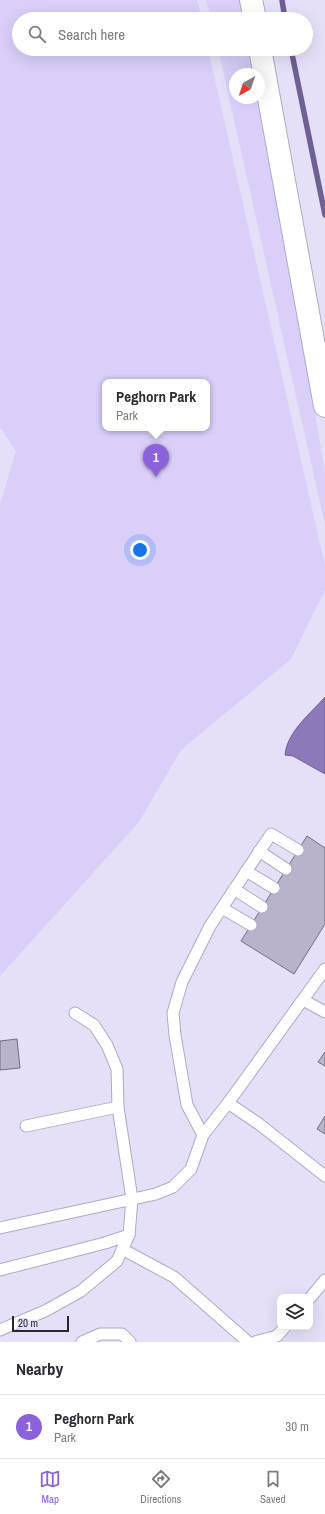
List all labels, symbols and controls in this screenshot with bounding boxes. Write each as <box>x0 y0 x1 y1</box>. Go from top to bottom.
search box <box>12 12 313 56</box>
icon: search <box>26 23 48 45</box>
text: Search here <box>58 24 125 45</box>
north arrow <box>229 68 265 104</box>
popup <box>102 379 210 431</box>
text: Peghorn Park <box>116 386 196 407</box>
text: Park <box>116 407 138 424</box>
pin: 1 <box>143 444 169 477</box>
your location <box>130 540 150 560</box>
map controls <box>277 1294 313 1330</box>
button: layers <box>277 1294 313 1330</box>
scale bar <box>12 1314 69 1333</box>
text: 20 m <box>18 1316 38 1330</box>
text: Nearby <box>16 1357 63 1380</box>
text: Peghorn Park <box>54 1408 134 1429</box>
text: 1 <box>26 1418 32 1435</box>
text: 30 m <box>285 1418 309 1435</box>
text: Park <box>54 1429 76 1446</box>
tab: Map <box>39 1468 61 1506</box>
tab: Directions <box>140 1468 181 1506</box>
tab: Saved <box>260 1468 286 1506</box>

